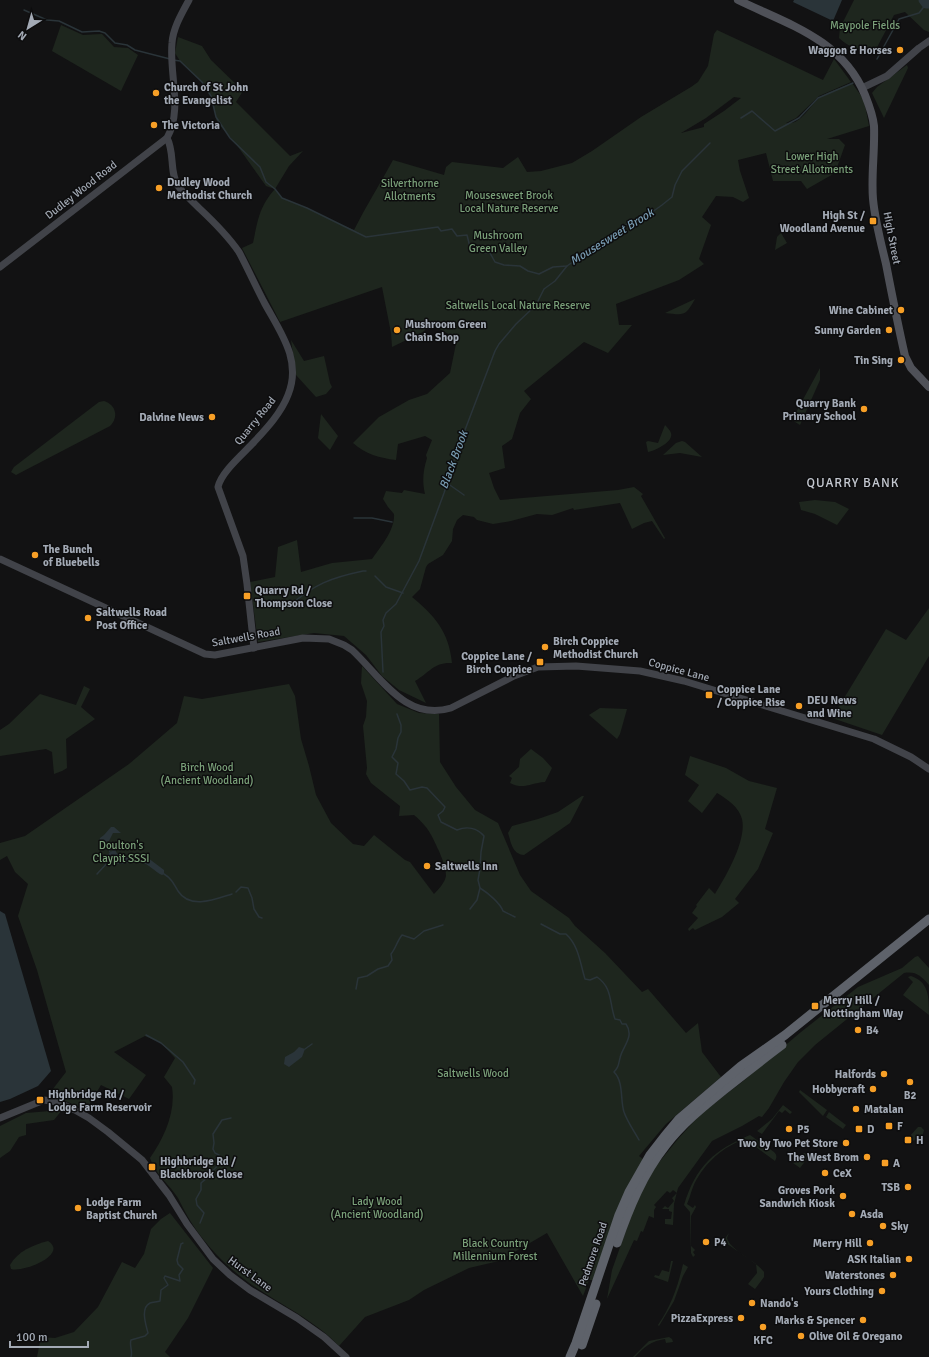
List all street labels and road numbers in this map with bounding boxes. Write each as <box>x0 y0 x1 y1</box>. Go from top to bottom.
street label: Dudley Wood Road <box>43 158 119 222</box>
street label: High Street <box>881 211 903 266</box>
street label: Quarry Road <box>232 394 278 448</box>
street label: Saltwells Road <box>211 625 281 649</box>
street label: Coppice Lane <box>647 656 711 684</box>
street label: Pedmore Road <box>576 1220 610 1288</box>
street label: Hurst Lane <box>225 1254 275 1294</box>

